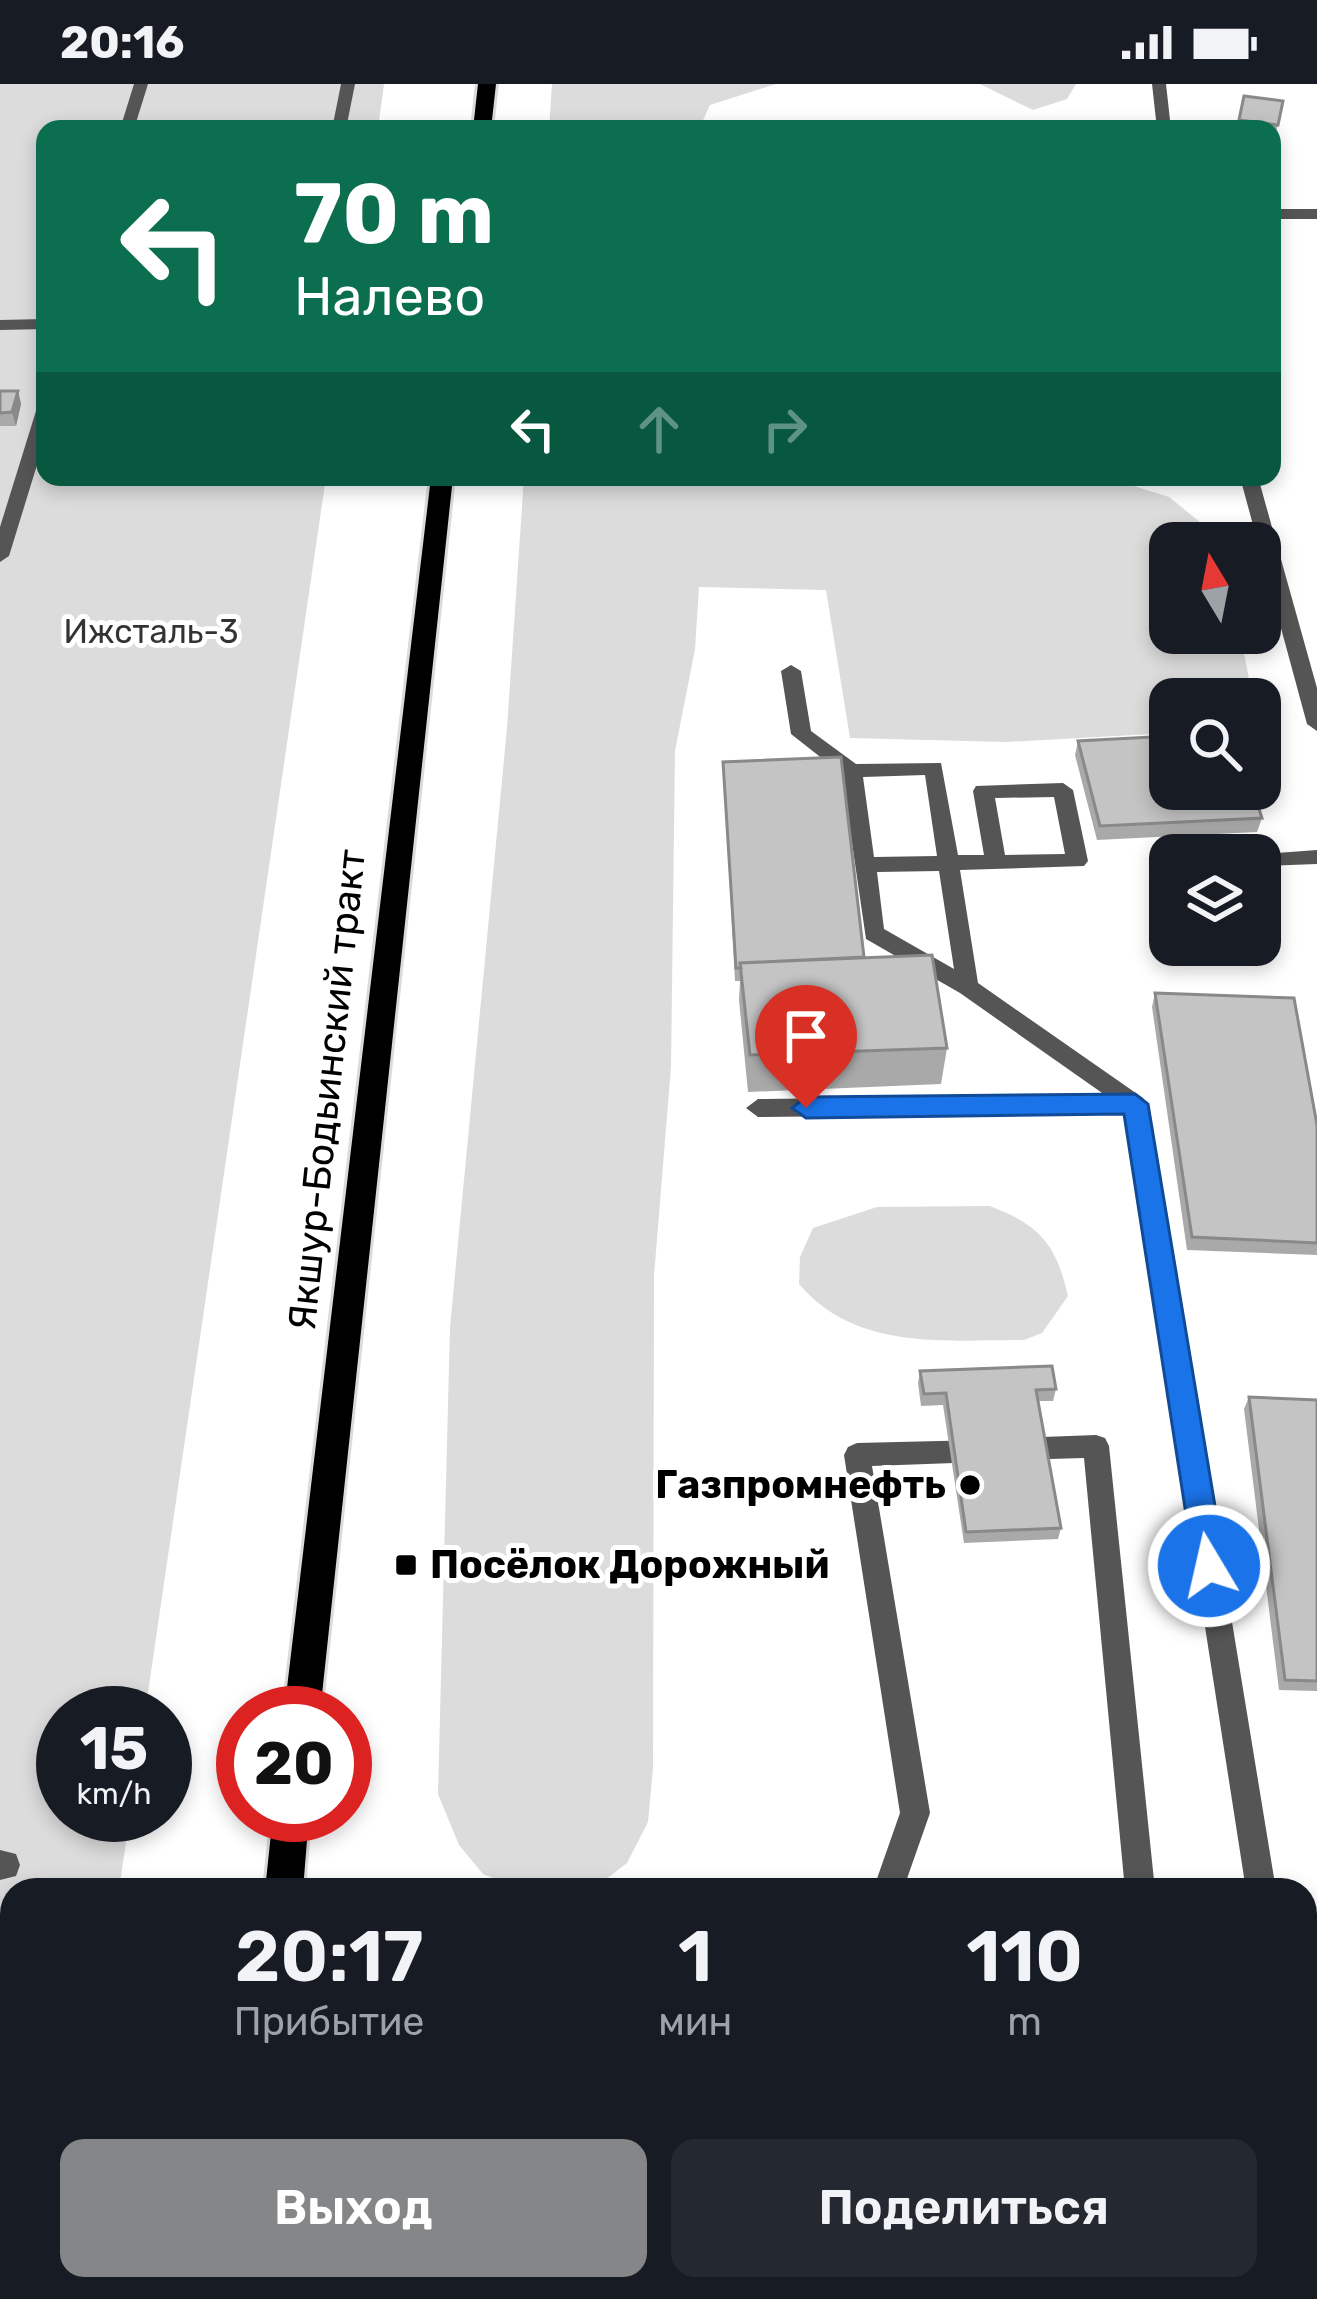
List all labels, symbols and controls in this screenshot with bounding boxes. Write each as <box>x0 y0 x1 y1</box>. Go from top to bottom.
text: 20:16 <box>60 16 185 69</box>
text: 70 m <box>294 164 494 264</box>
icon: left <box>96 168 252 324</box>
text: Налево <box>294 265 485 329</box>
icon: left <box>500 396 566 462</box>
icon: ahead <box>626 396 692 462</box>
icon: right <box>752 396 818 462</box>
north arrow <box>1149 522 1281 654</box>
map controls <box>1149 522 1281 966</box>
park label: Ижсталь-3 <box>64 612 238 651</box>
button: search <box>1149 678 1281 810</box>
button: layers <box>1149 834 1281 966</box>
street label: Якшур-Бодьинский тракт <box>279 847 375 1333</box>
pin <box>755 985 857 1108</box>
icon: arrive <box>773 1003 839 1069</box>
place label: Газпромнефть <box>655 1462 946 1508</box>
marker: Газпромнефть <box>957 1472 983 1498</box>
position arrow <box>1146 1503 1272 1629</box>
place label: Посёлок Дорожный <box>430 1542 829 1588</box>
marker: Посёлок Дорожный <box>393 1552 419 1578</box>
speed limit sign: 20 <box>216 1686 372 1842</box>
text: 15 <box>80 1713 148 1784</box>
text: km/h <box>77 1776 151 1812</box>
text: 20:17 <box>235 1914 424 1999</box>
text: 1 <box>678 1914 713 1999</box>
text: 110 <box>966 1914 1083 1999</box>
text: Прибытие <box>234 1999 424 2045</box>
text: мин <box>658 1999 732 2045</box>
text: m <box>1007 1999 1042 2045</box>
button: Выход <box>60 2139 647 2277</box>
button: Поделиться <box>671 2139 1257 2277</box>

